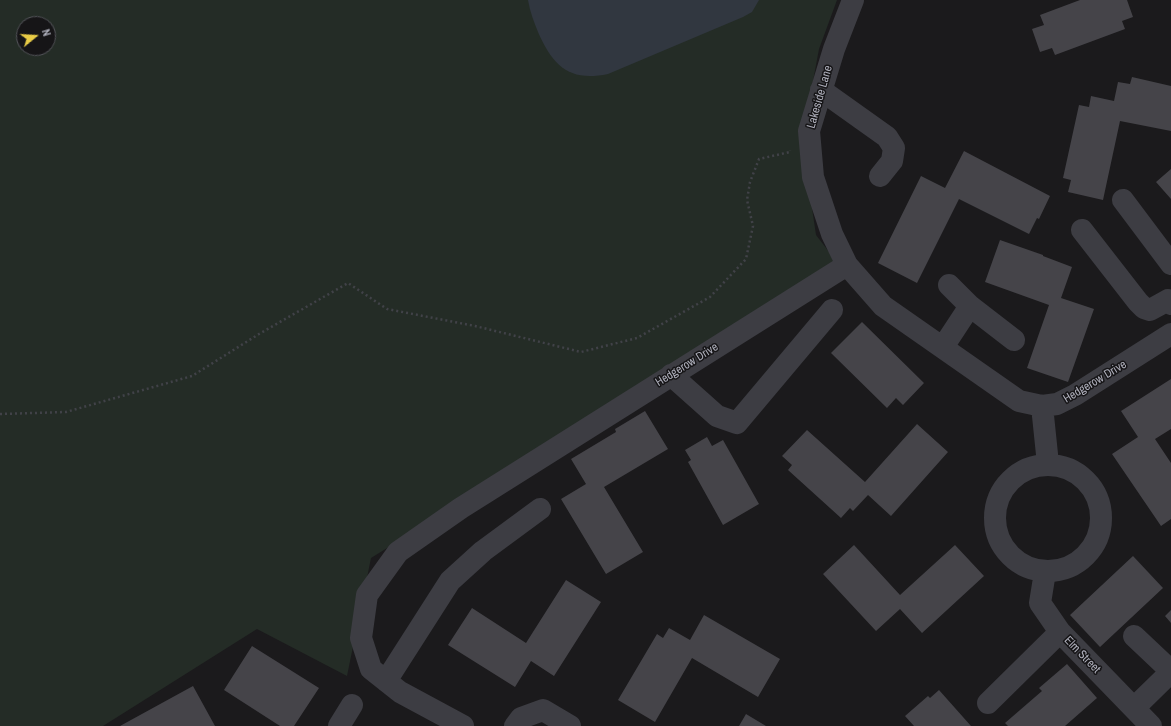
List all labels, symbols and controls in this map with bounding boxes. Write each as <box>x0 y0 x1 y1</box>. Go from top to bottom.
north arrow <box>16 16 56 56</box>
text: N <box>39 27 54 38</box>
street label: Lakeside Lane <box>804 64 836 130</box>
street label: Hedgerow Drive <box>653 340 721 390</box>
street label: Hedgerow Drive <box>1061 358 1129 406</box>
street label: Elm Street <box>1061 633 1103 677</box>

